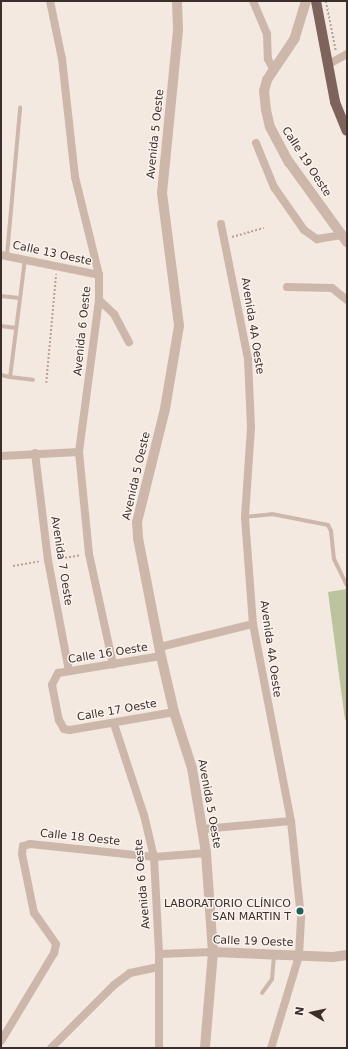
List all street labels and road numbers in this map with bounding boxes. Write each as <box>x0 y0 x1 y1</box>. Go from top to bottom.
street label: Avenida 5 Oeste <box>145 88 167 180</box>
street label: Calle 19 Oeste <box>279 125 333 199</box>
street label: Calle 13 Oeste <box>11 239 93 269</box>
street label: Avenida 4A Oeste <box>238 277 266 375</box>
street label: Avenida 6 Oeste <box>72 285 94 377</box>
street label: Avenida 5 Oeste <box>120 431 154 521</box>
street label: Avenida 7 Oeste <box>47 515 75 607</box>
street label: Avenida 4A Oeste <box>257 600 283 698</box>
street label: Calle 16 Oeste <box>67 641 149 667</box>
street label: Calle 17 Oeste <box>76 698 158 724</box>
street label: Avenida 5 Oeste <box>195 758 223 850</box>
street label: Calle 18 Oeste <box>39 827 121 849</box>
street label: Avenida 6 Oeste <box>132 839 154 929</box>
street label: Calle 19 Oeste <box>213 934 293 950</box>

